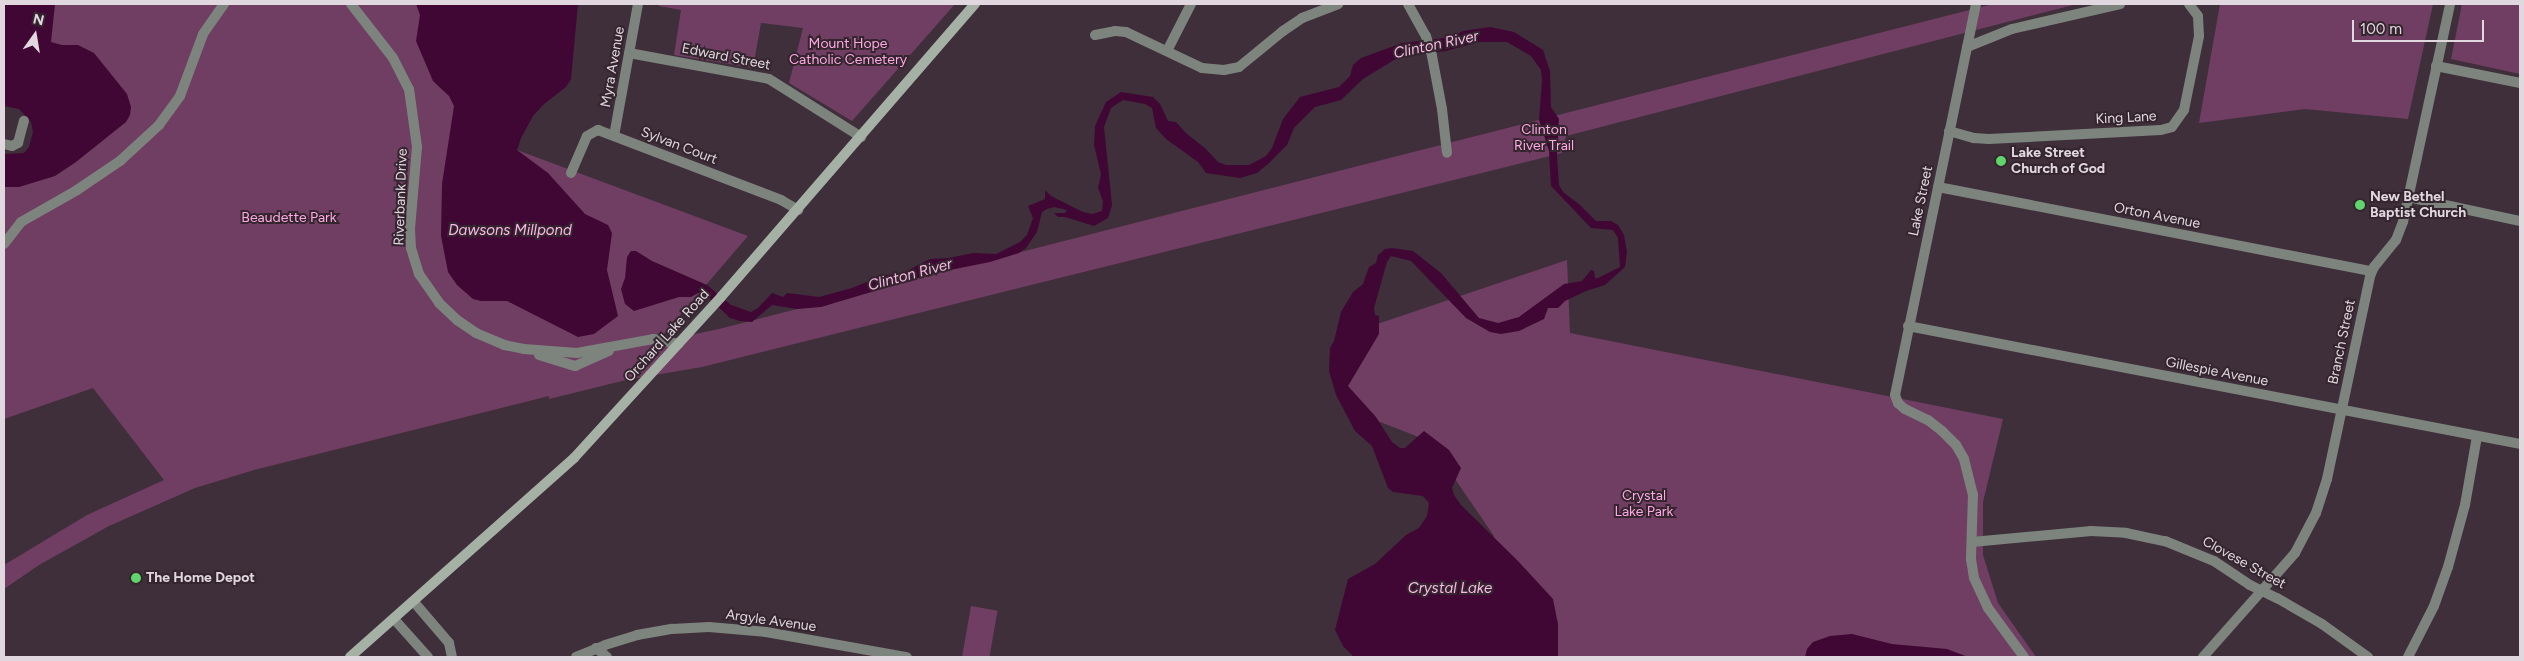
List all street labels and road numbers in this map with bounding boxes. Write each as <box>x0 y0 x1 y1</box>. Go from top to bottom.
street label: Myra Avenue <box>598 25 628 109</box>
street label: Edward Street <box>680 40 772 74</box>
street label: King Lane <box>2095 108 2157 128</box>
street label: Sylvan Court <box>638 124 720 168</box>
street label: Riverbank Drive <box>391 148 411 246</box>
street label: Lake Street <box>1905 164 1937 238</box>
street label: Orton Avenue <box>2112 199 2202 233</box>
street label: Orchard Lake Road <box>621 286 713 386</box>
street label: Branch Street <box>2325 298 2359 386</box>
street label: Gillespie Avenue <box>2164 354 2270 390</box>
street label: Clovese Street <box>2199 533 2289 593</box>
street label: Argyle Avenue <box>725 606 817 636</box>

